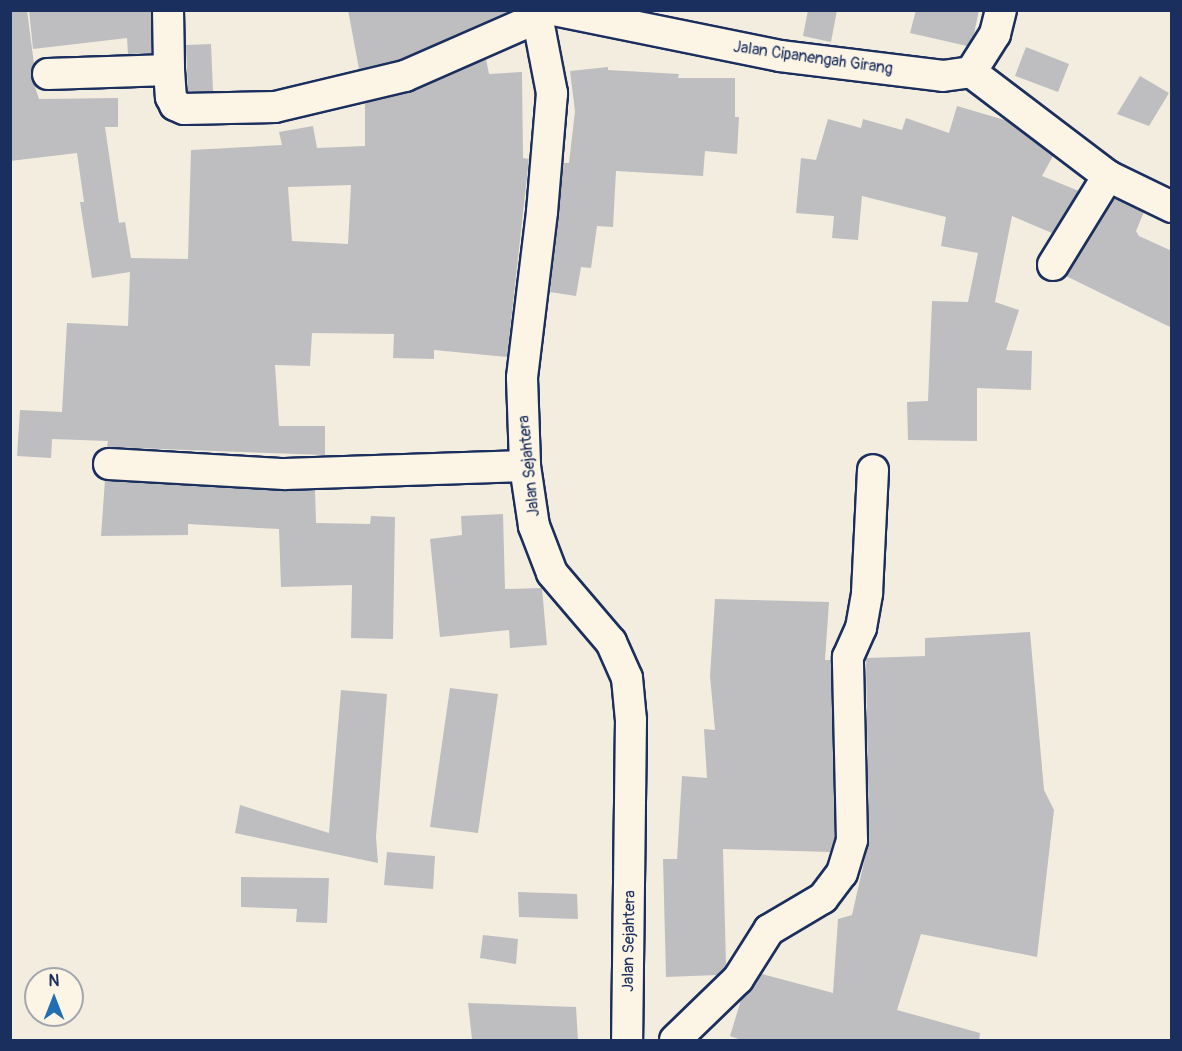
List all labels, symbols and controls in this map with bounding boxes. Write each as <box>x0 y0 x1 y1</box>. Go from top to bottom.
street label: Jalan Cipanengah Girang <box>732 37 894 79</box>
street label: Jalan Sejahtera <box>514 414 544 518</box>
street label: Jalan Sejahtera <box>619 890 639 992</box>
north arrow <box>24 967 84 1027</box>
text: N <box>49 971 59 991</box>

